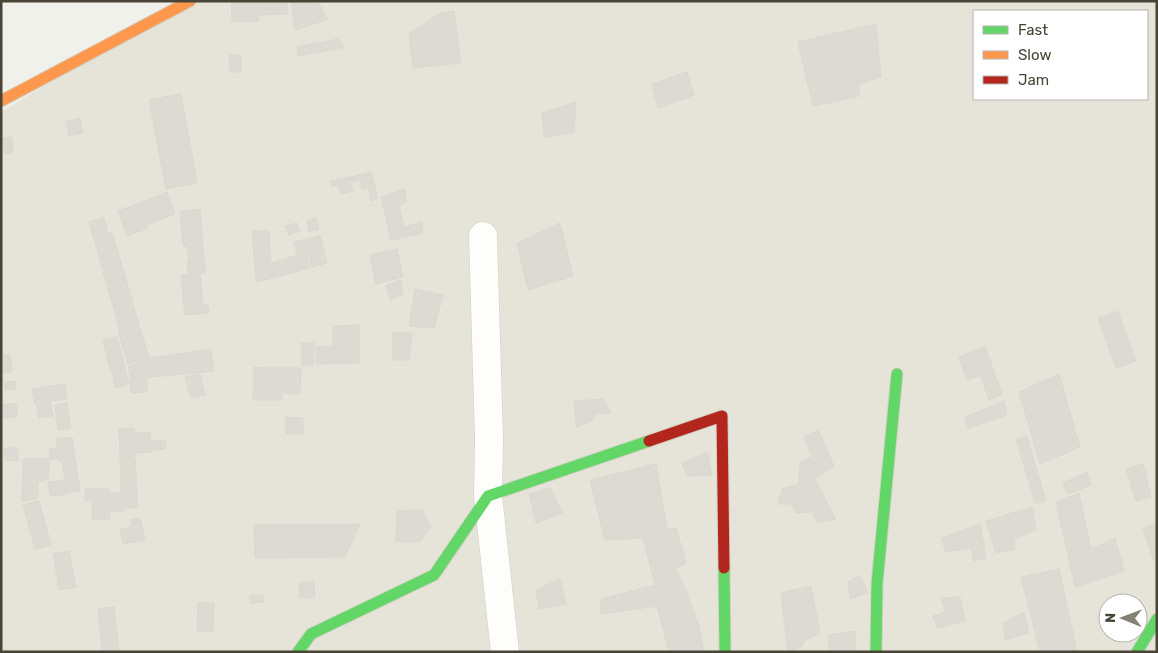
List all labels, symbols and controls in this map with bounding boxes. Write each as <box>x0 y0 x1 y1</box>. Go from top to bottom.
legend <box>973 10 1148 100</box>
text: Fast <box>1018 21 1048 39</box>
text: Slow <box>1018 46 1051 64</box>
text: Jam <box>1018 71 1049 89</box>
north arrow <box>1098 593 1148 643</box>
text: N <box>1102 613 1119 623</box>

